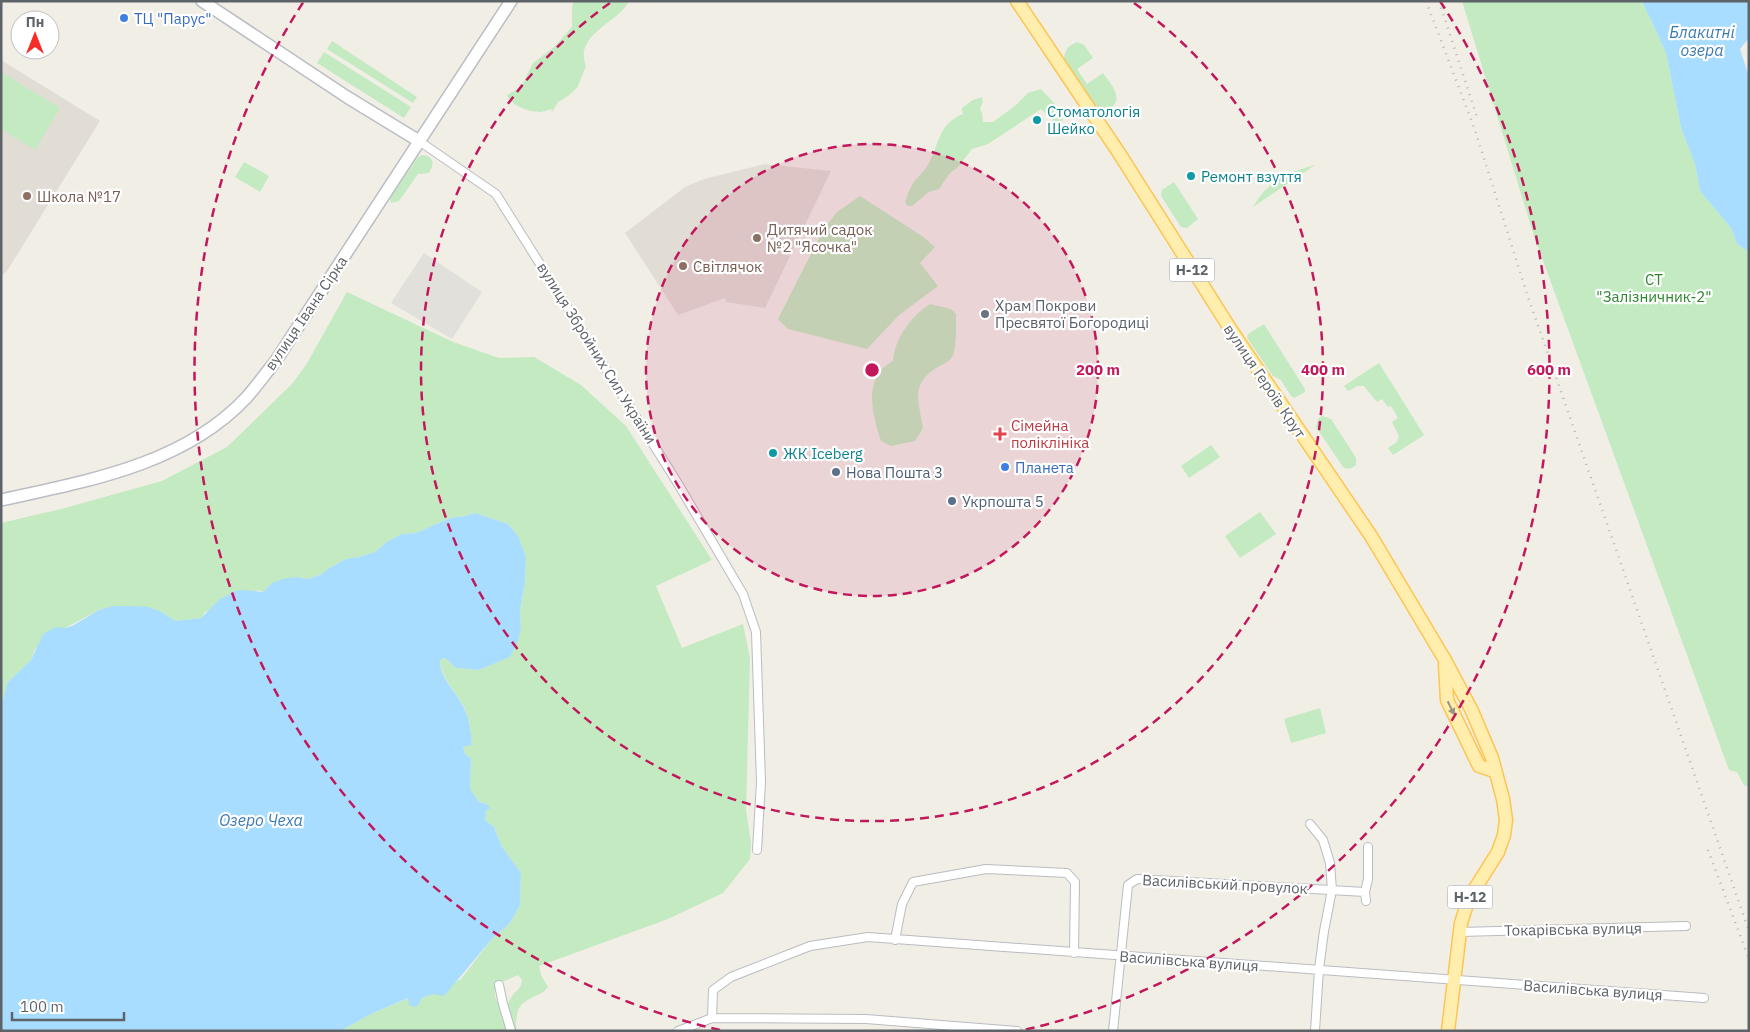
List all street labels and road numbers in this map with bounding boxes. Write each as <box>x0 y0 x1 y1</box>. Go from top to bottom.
street label: вулиця Івана Сірка <box>261 252 351 374</box>
road number: Н-12 <box>1170 258 1214 282</box>
street label: вулиця Збройних Сил України <box>533 259 661 447</box>
street label: вулиця Героїв Крут <box>1220 320 1310 442</box>
street label: Василівський провулок <box>1142 870 1308 898</box>
road number: Н-12 <box>1448 886 1492 909</box>
street label: Токарівська вулиця <box>1504 918 1642 940</box>
street label: Василівська вулиця <box>1119 947 1259 975</box>
street label: Василівська вулиця <box>1523 976 1663 1004</box>

